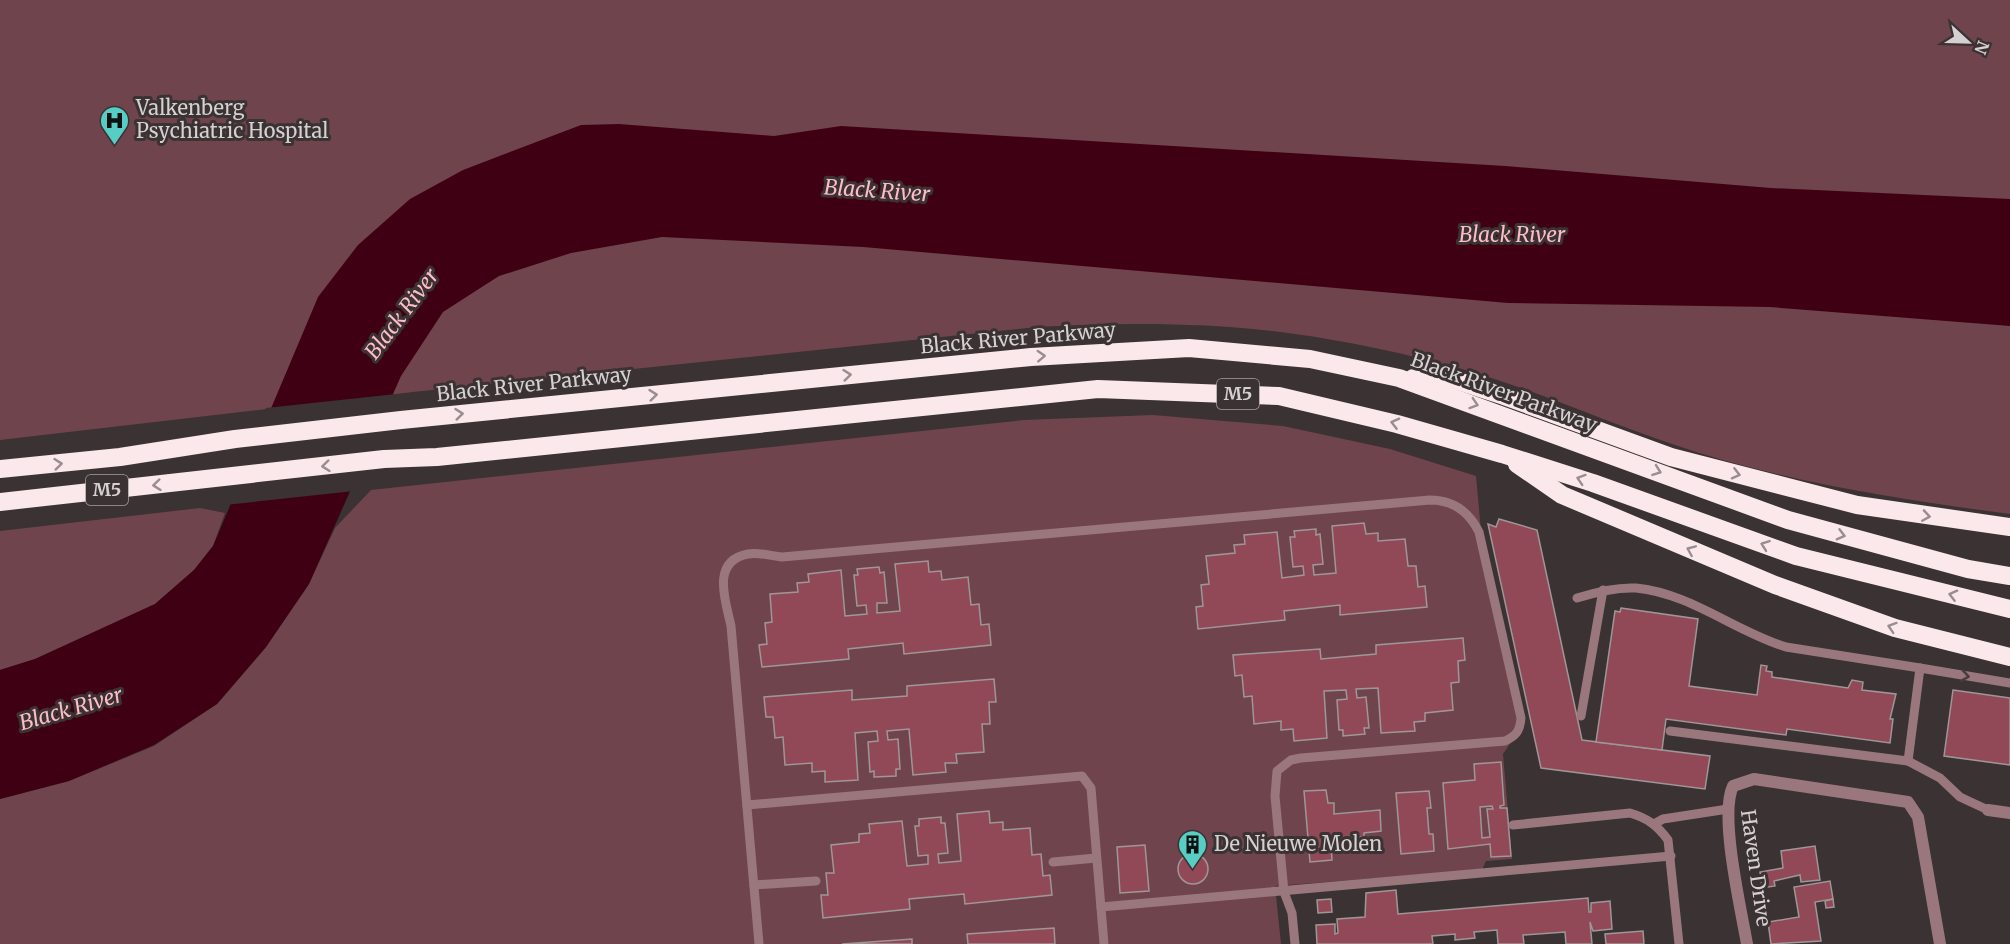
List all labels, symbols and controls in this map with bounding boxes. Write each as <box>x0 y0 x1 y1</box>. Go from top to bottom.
north arrow <box>1938 12 1998 72</box>
text: N <box>1970 38 1994 58</box>
place label: Valkenberg Psychiatric Hospital <box>135 95 329 143</box>
hospital icon: Valkenberg Psychiatric Hospital <box>99 104 131 146</box>
water label: Black River <box>823 173 931 208</box>
water label: Black River <box>1459 221 1566 248</box>
water label: Black River <box>359 263 445 364</box>
street label: Black River Parkway <box>919 316 1117 359</box>
street label: Black River Parkway <box>1408 346 1601 437</box>
one-way arrow <box>1037 350 1046 363</box>
street label: Black River Parkway <box>435 361 633 406</box>
one-way arrow <box>843 369 852 382</box>
road number: M5 <box>1217 379 1259 409</box>
one-way arrow <box>649 389 658 402</box>
one-way arrow <box>1468 397 1479 409</box>
one-way arrow <box>455 408 464 421</box>
one-way arrow <box>1390 418 1400 431</box>
one-way arrow <box>54 458 63 470</box>
one-way arrow <box>321 459 331 472</box>
one-way arrow <box>1651 464 1662 477</box>
one-way arrow <box>1731 466 1741 479</box>
one-way arrow <box>1576 474 1587 486</box>
road number: M5 <box>86 475 128 505</box>
one-way arrow <box>152 478 161 491</box>
one-way arrow <box>1921 509 1931 521</box>
one-way arrow <box>1836 527 1846 540</box>
one-way arrow <box>1760 539 1771 552</box>
one-way arrow <box>1686 545 1697 557</box>
one-way arrow <box>1948 590 1958 603</box>
one-way arrow <box>1887 622 1898 634</box>
one-way arrow <box>1960 669 1970 682</box>
water label: Black River <box>16 681 126 736</box>
street label: Haven Drive <box>1736 808 1777 928</box>
building icon: De Nieuwe Molen <box>1177 828 1209 870</box>
place label: De Nieuwe Molen <box>1214 831 1382 856</box>

